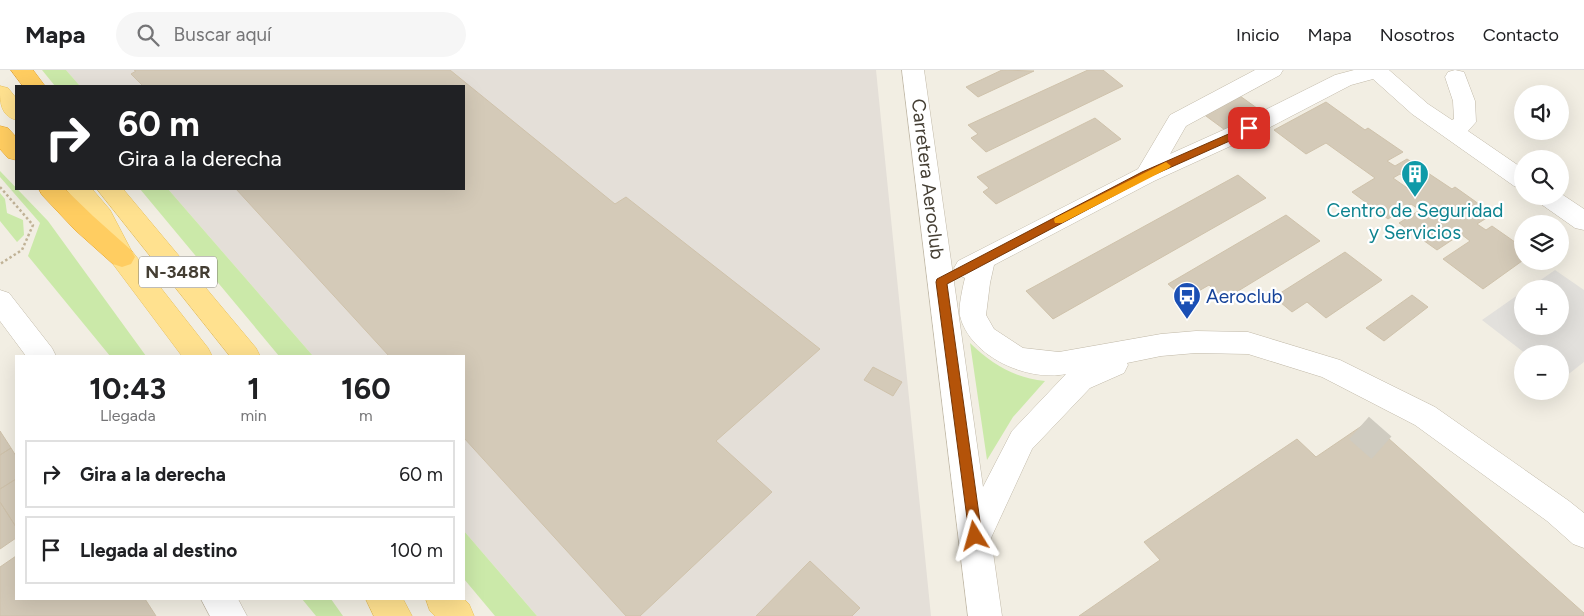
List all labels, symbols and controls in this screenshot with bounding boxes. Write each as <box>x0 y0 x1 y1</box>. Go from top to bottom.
search box <box>116 12 466 57</box>
text: Mapa <box>25 20 86 49</box>
icon: search <box>134 21 162 49</box>
text: Buscar aquí <box>174 23 271 46</box>
text: Inicio <box>1236 24 1280 46</box>
text: Mapa <box>1308 24 1352 46</box>
text: Nosotros <box>1380 24 1455 46</box>
text: Contacto <box>1483 24 1559 46</box>
map controls <box>1514 85 1569 400</box>
button: sound <box>1514 85 1569 140</box>
street label: Carretera Aeroclub <box>907 97 949 261</box>
text: 60 m <box>118 103 200 145</box>
icon: right <box>35 105 100 170</box>
pin <box>1228 107 1270 149</box>
icon: arrive <box>1235 114 1263 142</box>
text: Gira a la derecha <box>118 145 282 172</box>
button: search <box>1514 150 1569 205</box>
building icon: Centro de Seguridad y Servicios <box>1400 159 1430 198</box>
place label: Centro de Seguridad y Servicios <box>1327 199 1503 244</box>
button: layers <box>1514 215 1569 270</box>
road number: N-348R <box>139 256 217 288</box>
button: + <box>1514 280 1569 335</box>
bus stop icon: Aeroclub <box>1172 281 1202 320</box>
place label: Aeroclub <box>1206 285 1283 308</box>
button: − <box>1514 345 1569 400</box>
text: 10:43 <box>89 370 166 407</box>
text: 1 <box>247 370 260 407</box>
text: 160 <box>341 370 391 407</box>
text: Llegada <box>100 406 156 425</box>
text: min <box>241 406 267 425</box>
text: m <box>359 406 373 425</box>
icon: right <box>37 460 65 488</box>
text: Gira a la derecha <box>80 463 226 486</box>
text: 60 m <box>399 463 443 486</box>
position arrow <box>948 509 1000 561</box>
icon: arrive <box>37 536 65 564</box>
text: Llegada al destino <box>80 539 237 562</box>
text: 100 m <box>390 539 443 562</box>

